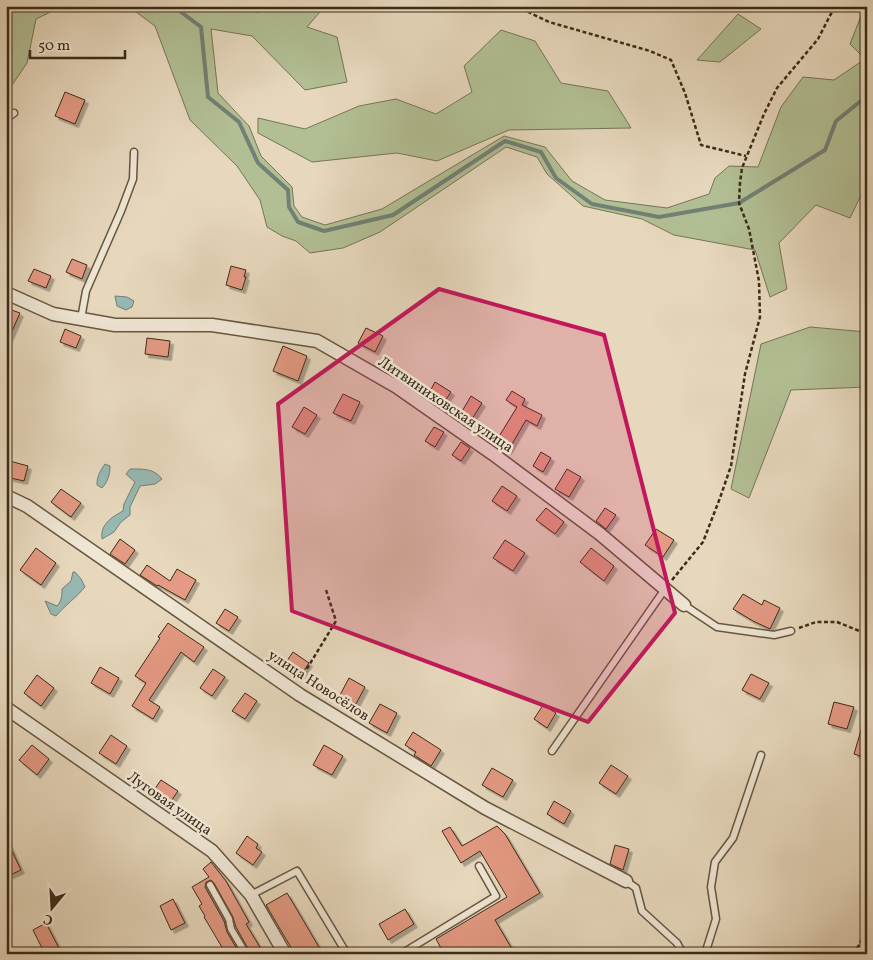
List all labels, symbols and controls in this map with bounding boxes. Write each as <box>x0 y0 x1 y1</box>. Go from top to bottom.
scale bar <box>30 28 125 60</box>
text: 50 m <box>38 36 70 57</box>
street label: Литвиниховская улица <box>373 352 517 458</box>
street label: улица Новосёлов <box>263 646 373 727</box>
street label: Луговая улица <box>122 767 216 841</box>
north arrow <box>28 882 78 932</box>
text: С <box>41 909 56 929</box>

